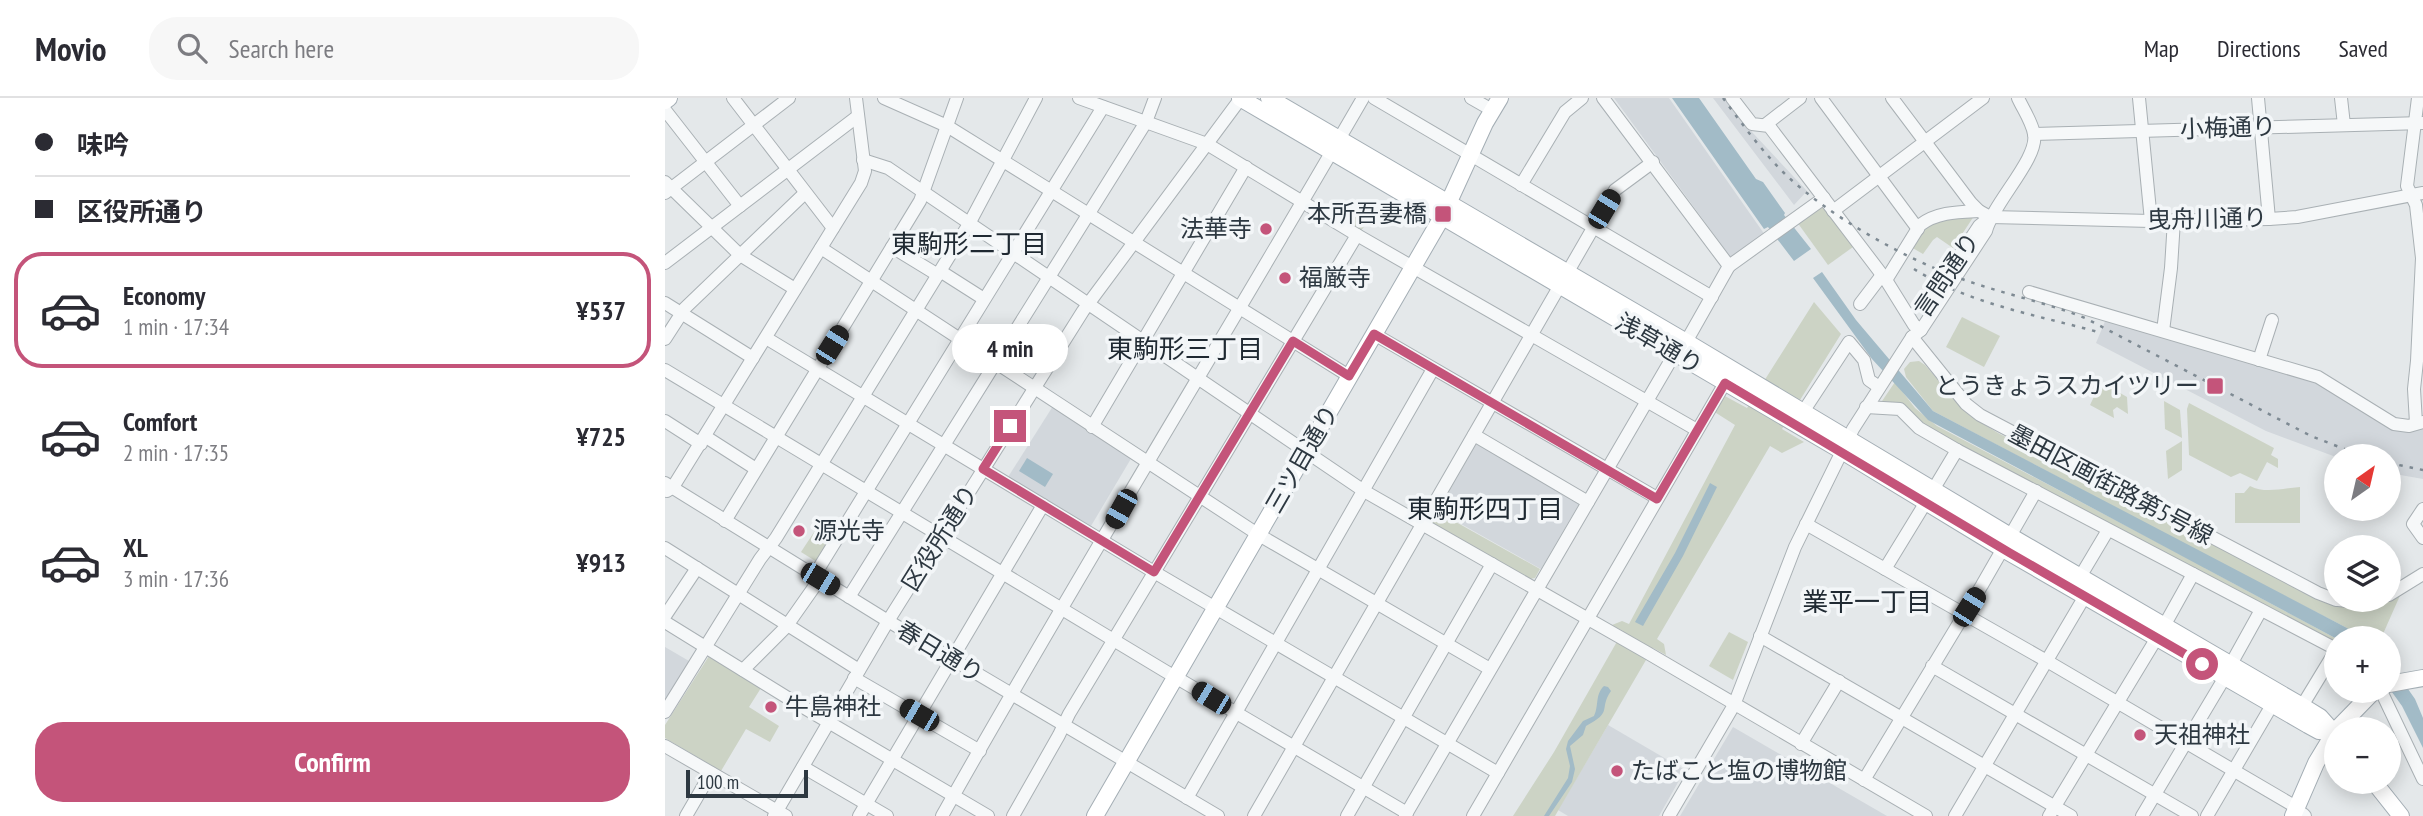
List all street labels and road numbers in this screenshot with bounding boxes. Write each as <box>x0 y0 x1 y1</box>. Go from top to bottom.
street label: 小梅通り <box>2179 110 2276 145</box>
street label: 曳舟川通り <box>2147 202 2267 235</box>
street label: 言問通り <box>1907 226 1986 323</box>
street label: 浅草通り <box>1610 306 1709 381</box>
street label: 三ツ目通り <box>1258 399 1345 518</box>
street label: 墨田区画街路第5号線 <box>2004 418 2219 551</box>
street label: 区役所通り <box>895 479 985 597</box>
street label: 春日通り <box>891 614 989 690</box>

